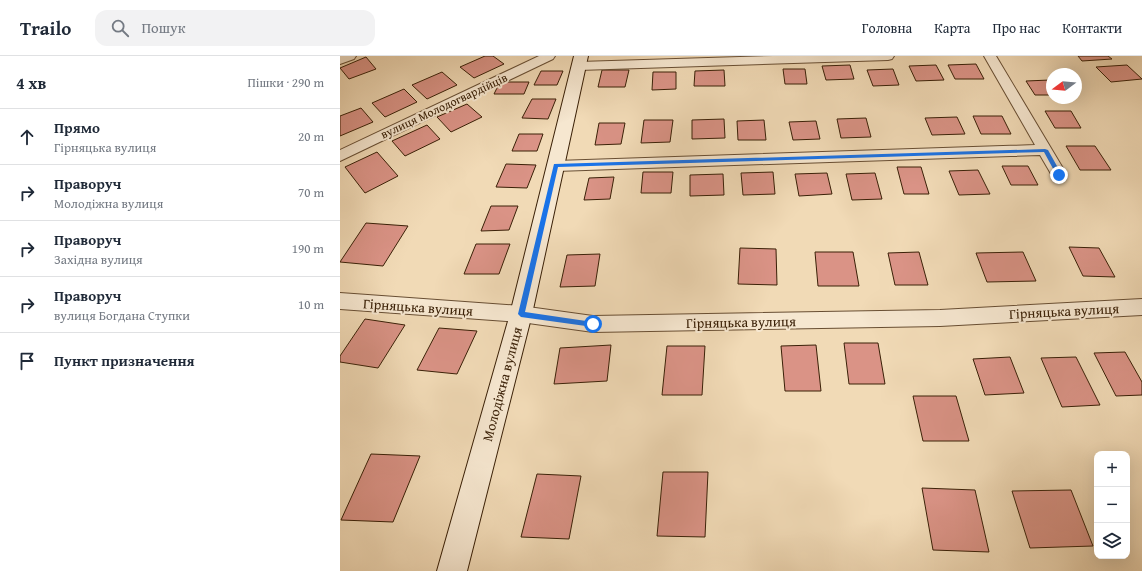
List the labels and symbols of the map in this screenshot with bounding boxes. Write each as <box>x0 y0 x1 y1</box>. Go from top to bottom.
north arrow <box>1046 68 1082 104</box>
street label: вулиця Молодогвардійців <box>377 69 510 142</box>
route end <box>1050 166 1068 184</box>
street label: Гірняцька вулиця <box>362 293 474 321</box>
street label: Гірняцька вулиця <box>1008 298 1120 324</box>
street label: Гірняцька вулиця <box>686 311 796 333</box>
route start <box>584 315 602 333</box>
street label: Молодіжна вулиця <box>477 325 527 443</box>

